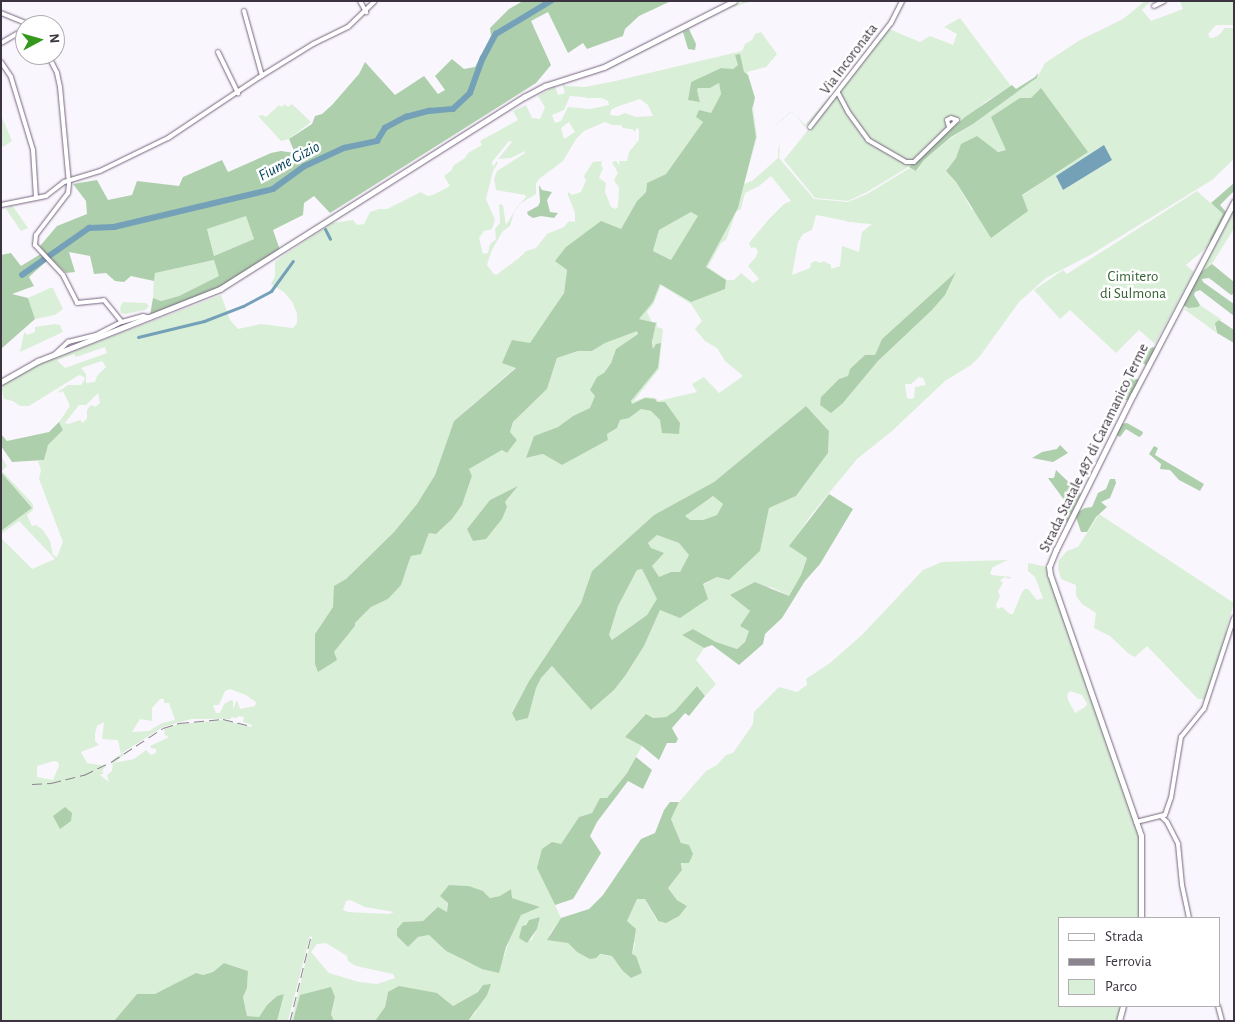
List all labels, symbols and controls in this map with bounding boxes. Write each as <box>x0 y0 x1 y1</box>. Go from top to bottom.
north arrow <box>15 15 65 65</box>
street label: Via Incoronata <box>816 20 882 98</box>
text: N <box>46 33 61 44</box>
water label: Fiume Gizio <box>255 137 323 185</box>
park label: Cimitero di Sulmona <box>1100 267 1166 302</box>
street label: Strada Statale 487 di Caramanico Terme <box>1035 341 1153 555</box>
legend <box>1058 917 1220 1007</box>
text: Strada <box>1105 929 1143 944</box>
text: Ferrovia <box>1105 954 1152 969</box>
text: Parco <box>1105 979 1137 994</box>

